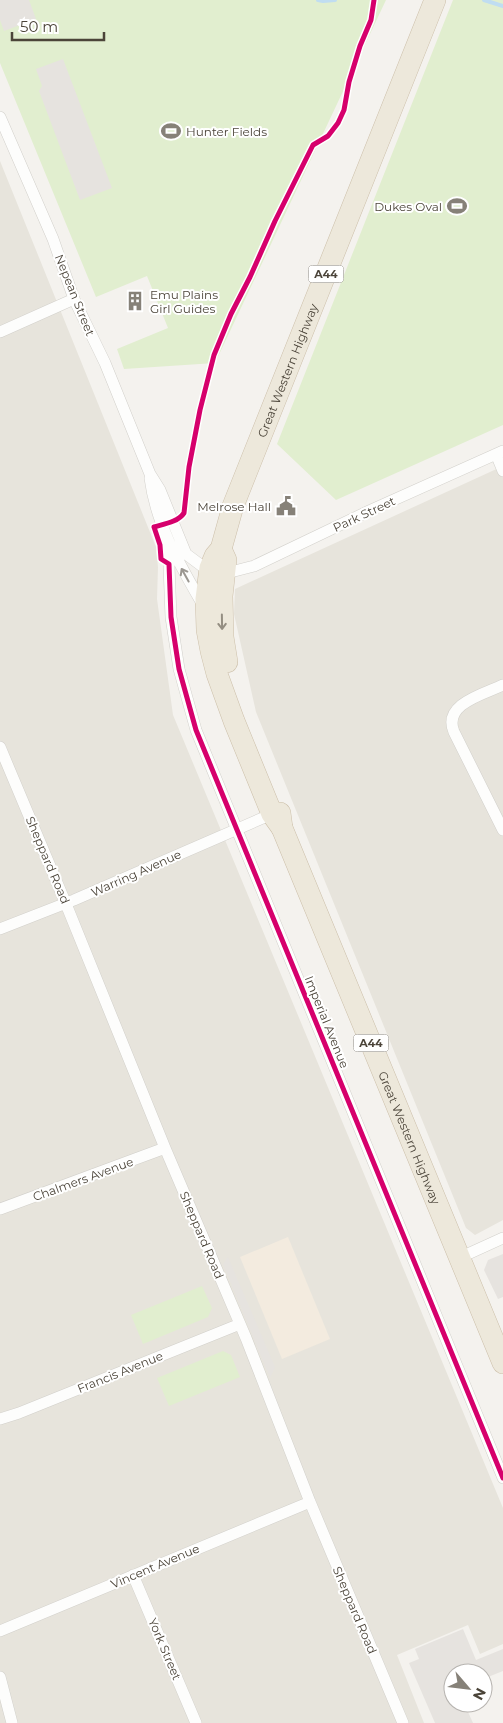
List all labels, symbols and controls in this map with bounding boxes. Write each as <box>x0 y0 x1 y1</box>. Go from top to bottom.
scale bar <box>12 10 105 42</box>
text: 50 m <box>20 17 58 36</box>
sports icon: Hunter Fields <box>160 120 182 142</box>
place label: Hunter Fields <box>186 124 267 139</box>
sports icon: Dukes Oval <box>446 195 468 217</box>
place label: Dukes Oval <box>374 199 442 214</box>
street label: Nepean Street <box>52 252 98 338</box>
road number: A44 <box>308 266 344 282</box>
place label: Emu Plains Girl Guides <box>150 287 218 316</box>
building icon: Emu Plains Girl Guides <box>124 290 146 312</box>
street label: Great Western Highway <box>254 301 321 439</box>
street label: Park Street <box>331 493 398 535</box>
public building icon: Melrose Hall <box>275 495 297 517</box>
place label: Melrose Hall <box>197 499 271 514</box>
one-way arrow <box>180 568 190 583</box>
one-way arrow <box>218 614 227 630</box>
street label: Sheppard Road <box>23 814 73 906</box>
street label: Warring Avenue <box>89 846 183 900</box>
street label: Imperial Avenue <box>302 974 352 1070</box>
road number: A44 <box>354 1034 388 1052</box>
street label: Great Western Highway <box>376 1069 444 1207</box>
street label: Chalmers Avenue <box>31 1154 135 1204</box>
street label: Sheppard Road <box>177 1189 227 1281</box>
street label: Francis Avenue <box>75 1348 165 1396</box>
street label: Vincent Avenue <box>108 1541 202 1591</box>
street label: Sheppard Road <box>330 1564 380 1656</box>
street label: York Street <box>145 1616 185 1682</box>
north arrow <box>443 1663 493 1713</box>
text: N <box>469 1685 490 1703</box>

